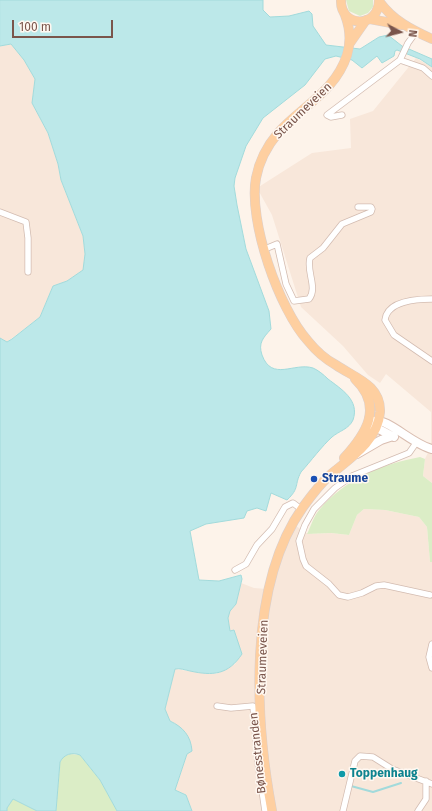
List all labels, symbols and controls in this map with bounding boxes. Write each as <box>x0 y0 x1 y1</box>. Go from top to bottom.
scale bar <box>14 12 115 38</box>
north arrow <box>380 12 420 52</box>
text: 100 m <box>19 20 51 34</box>
text: N <box>406 29 419 38</box>
street label: Straumeveien <box>271 80 335 142</box>
place label: Straume <box>322 472 368 486</box>
marker: Straume <box>309 474 319 484</box>
street label: Straumeveien <box>255 619 271 695</box>
street label: Bønesstranden <box>247 712 269 794</box>
place label: Toppenhaug <box>350 767 418 781</box>
marker: Toppenhaug <box>337 769 347 779</box>

